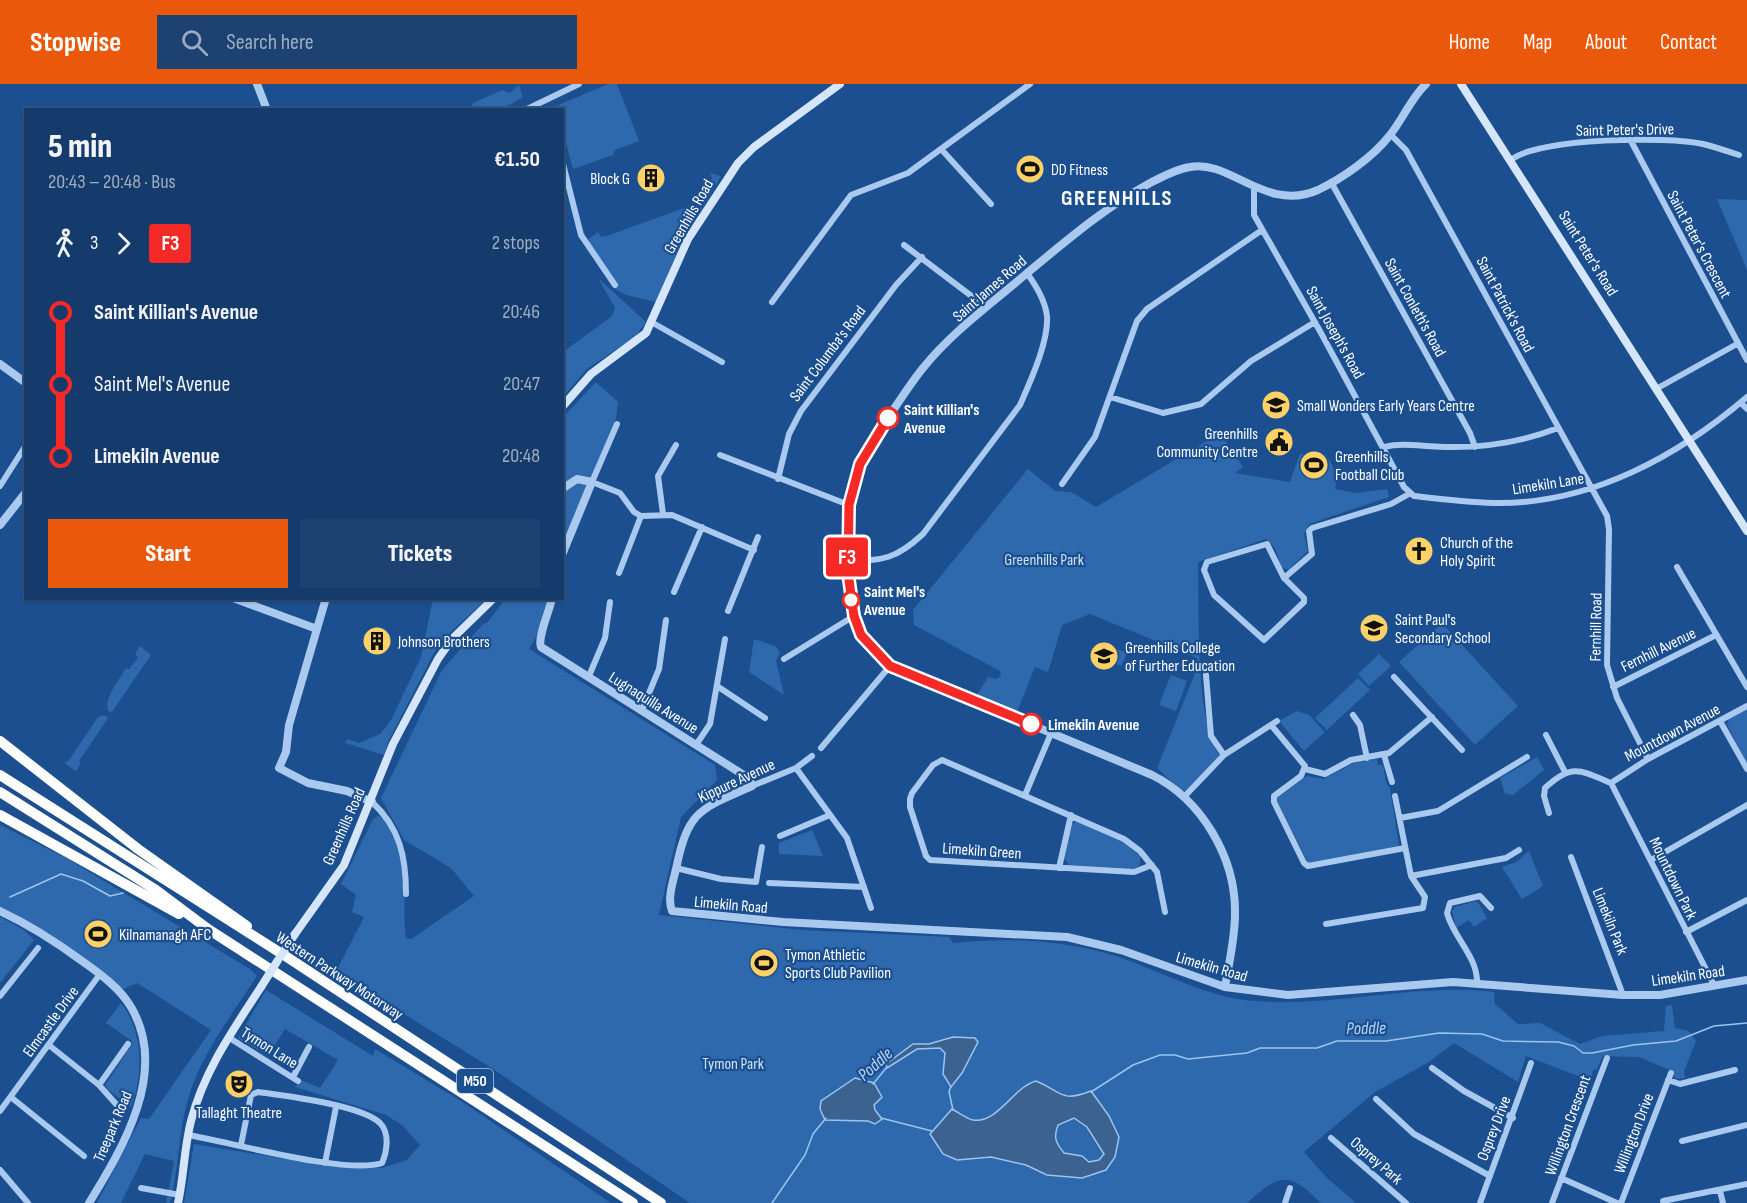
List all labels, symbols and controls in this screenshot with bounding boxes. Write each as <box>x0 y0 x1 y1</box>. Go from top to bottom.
search box <box>157 15 577 69</box>
text: Stopwise <box>30 26 121 59</box>
icon: search <box>178 26 211 59</box>
text: Search here <box>226 29 314 56</box>
text: Home <box>1449 30 1490 55</box>
text: Map <box>1523 30 1552 55</box>
text: About <box>1585 30 1627 55</box>
text: Contact <box>1660 30 1717 55</box>
street label: Saint Peter's Drive <box>1576 120 1674 141</box>
text: 5 min <box>48 127 112 167</box>
text: €1.50 <box>494 146 540 173</box>
sports icon: DD Fitness <box>1014 153 1046 185</box>
place label: DD Fitness <box>1051 161 1108 180</box>
building icon: Block G <box>635 162 667 194</box>
text: 20:43 – 20:48 · Bus <box>48 170 176 194</box>
place label: Block G <box>590 170 630 189</box>
street label: Greenhills Road <box>660 176 718 257</box>
district label: GREENHILLS <box>1061 185 1173 212</box>
street label: Saint Peter's Crescent <box>1662 188 1735 302</box>
street label: Saint Peter's Road <box>1554 208 1621 300</box>
icon: walk <box>48 227 81 260</box>
icon: forward <box>107 227 140 260</box>
text: 3 <box>90 231 98 255</box>
text: F3 <box>161 231 179 256</box>
text: 2 stops <box>492 231 540 255</box>
street label: Saint James Road <box>949 252 1031 326</box>
street label: Saint Patrick's Road <box>1472 254 1538 356</box>
street label: Saint Conleth's Road <box>1380 255 1450 360</box>
street label: Saint Joseph's Road <box>1301 283 1368 382</box>
text: Saint Killian's Avenue <box>94 299 258 326</box>
text: 20:46 <box>502 300 540 324</box>
street label: Saint Columba's Road <box>786 302 870 405</box>
text: Saint Mel's Avenue <box>94 371 230 398</box>
text: 20:47 <box>503 372 540 396</box>
school or university icon: Small Wonders Early Years Centre <box>1260 389 1292 421</box>
place label: Small Wonders Early Years Centre <box>1297 397 1475 416</box>
place label: Saint Killian's Avenue <box>903 401 979 438</box>
marker: Saint Killian's Avenue <box>877 407 899 429</box>
place label: Greenhills Community Centre <box>1156 425 1258 462</box>
public building icon: Greenhills Community Centre <box>1263 426 1295 458</box>
text: Limekiln Avenue <box>94 443 220 470</box>
text: 20:48 <box>502 444 540 468</box>
place label: Greenhills Football Club <box>1335 448 1404 485</box>
sports icon: Greenhills Football Club <box>1298 449 1330 481</box>
street label: Limekiln Lane <box>1511 469 1585 500</box>
button: Start <box>48 519 288 588</box>
button: Tickets <box>300 519 540 588</box>
place label: Church of the Holy Spirit <box>1440 534 1513 571</box>
church icon: Church of the Holy Spirit <box>1403 535 1435 567</box>
line badge: F3 <box>820 538 874 576</box>
text: F3 <box>838 545 856 570</box>
park label: Greenhills Park <box>1004 551 1084 570</box>
place label: Saint Mel's Avenue <box>863 583 925 620</box>
marker: Saint Mel's Avenue <box>842 591 860 609</box>
street label: Fernhill Road <box>1586 593 1607 662</box>
place label: Saint Paul's Secondary School <box>1395 611 1491 648</box>
school or university icon: Saint Paul's Secondary School <box>1358 612 1390 644</box>
street label: Fernhill Avenue <box>1618 624 1699 677</box>
building icon: Johnson Brothers <box>361 625 393 657</box>
place label: Johnson Brothers <box>397 633 490 652</box>
place label: Greenhills College of Further Education <box>1125 639 1235 676</box>
school or university icon: Greenhills College of Further Education <box>1088 640 1120 672</box>
street label: Lugnaquilla Avenue <box>605 668 702 738</box>
street label: Mountdown Avenue <box>1622 700 1724 766</box>
marker: Limekiln Avenue <box>1020 713 1042 735</box>
place label: Limekiln Avenue <box>1048 716 1140 735</box>
street label: Kippure Avenue <box>695 755 778 807</box>
street label: Greenhills Road <box>319 785 370 868</box>
street label: Mountdown Park <box>1644 834 1701 923</box>
street label: Limekiln Green <box>942 839 1022 864</box>
street label: Limekiln Park <box>1588 885 1632 958</box>
street label: Limekiln Road <box>693 893 768 918</box>
sports icon: Kilnamanagh AFC <box>82 918 114 950</box>
place label: Kilnamanagh AFC <box>119 926 211 945</box>
street label: Western Parkway Motorway <box>272 928 406 1024</box>
place label: Tymon Athletic Sports Club Pavilion <box>785 946 891 983</box>
sports icon: Tymon Athletic Sports Club Pavilion <box>748 947 780 979</box>
street label: Limekiln Road <box>1174 948 1250 987</box>
street label: Limekiln Road <box>1650 962 1726 991</box>
street label: Elmcastle Drive <box>19 983 83 1061</box>
water label: Poddle <box>1346 1018 1386 1039</box>
street label: Tymon Lane <box>237 1023 301 1073</box>
water label: Poddle <box>854 1043 897 1085</box>
park label: Tymon Park <box>702 1055 764 1074</box>
theatre icon: Tallaght Theatre <box>223 1068 255 1100</box>
road number: M50 <box>457 1069 493 1093</box>
street label: Willington Crescent <box>1541 1073 1595 1178</box>
street label: Treepark Road <box>90 1088 137 1165</box>
street label: Willington Drive <box>1610 1091 1658 1176</box>
street label: Osprey Drive <box>1473 1094 1515 1163</box>
place label: Tallaght Theatre <box>196 1104 282 1123</box>
street label: Osprey Park <box>1346 1133 1406 1189</box>

